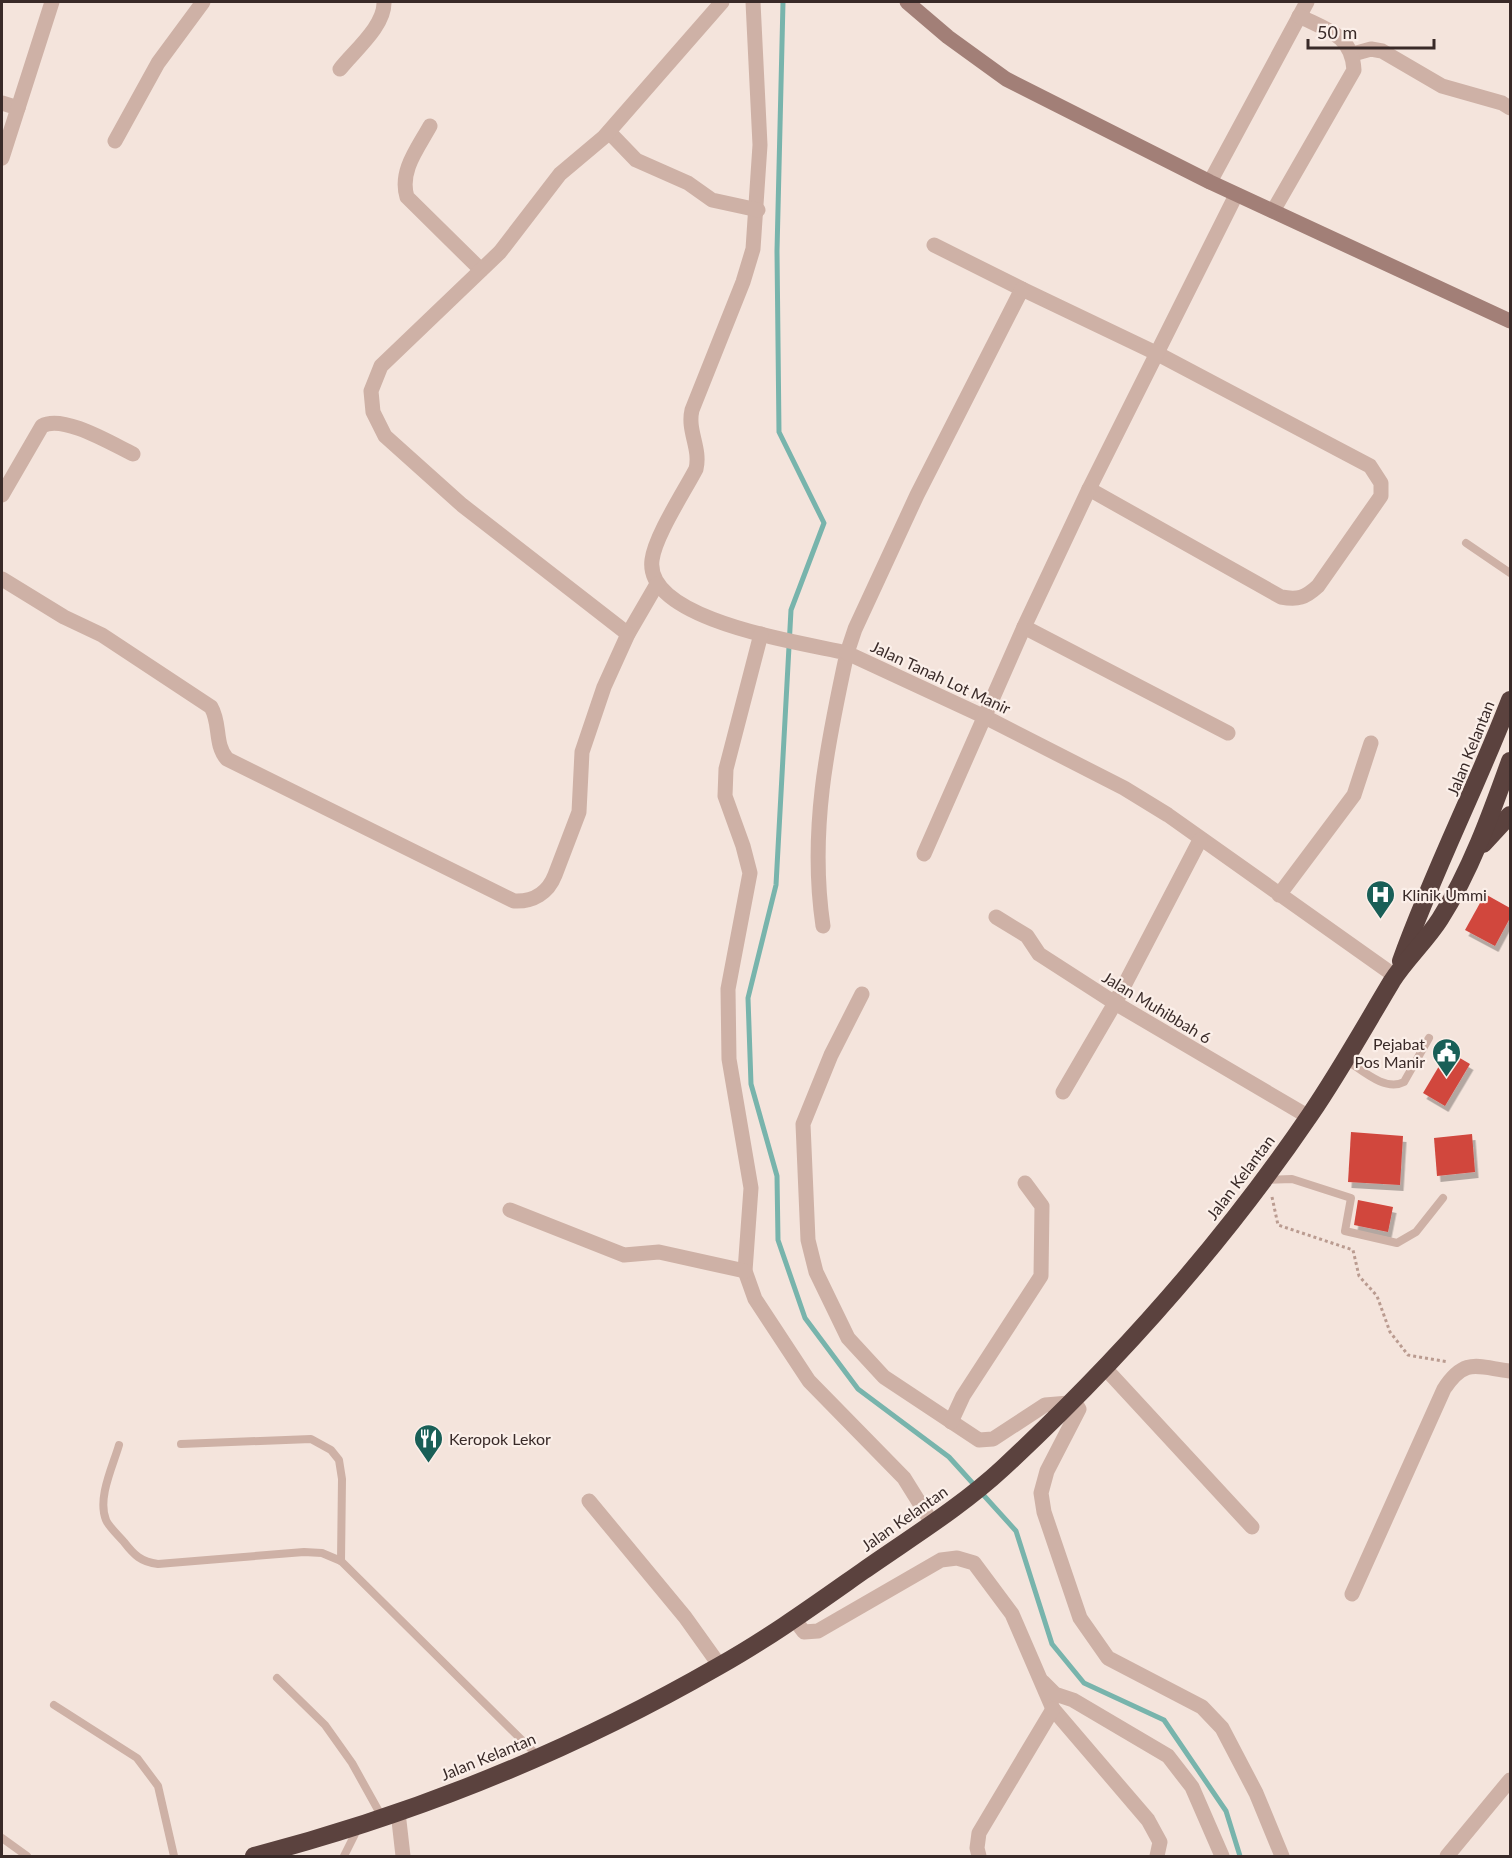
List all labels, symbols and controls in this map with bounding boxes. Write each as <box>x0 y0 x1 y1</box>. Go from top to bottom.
scale bar <box>1308 12 1434 50</box>
text: 50 m <box>1317 21 1357 43</box>
street label: Jalan Tanah Lot Manir <box>868 636 1014 718</box>
street label: Jalan Kelantan <box>1442 698 1498 798</box>
hospital icon: Klinik Ummi <box>1365 878 1397 920</box>
place label: Klinik Ummi <box>1402 885 1487 904</box>
street label: Jalan Muhibbah 6 <box>1099 967 1215 1047</box>
place label: Pejabat Pos Manir <box>1355 1034 1425 1071</box>
public building icon: Pejabat Pos Manir <box>1430 1036 1462 1078</box>
street label: Jalan Kelantan <box>1202 1131 1278 1223</box>
restaurant icon: Keropok Lekor <box>412 1422 444 1464</box>
place label: Keropok Lekor <box>449 1429 551 1448</box>
street label: Jalan Kelantan <box>857 1481 951 1555</box>
street label: Jalan Kelantan <box>438 1728 538 1784</box>

